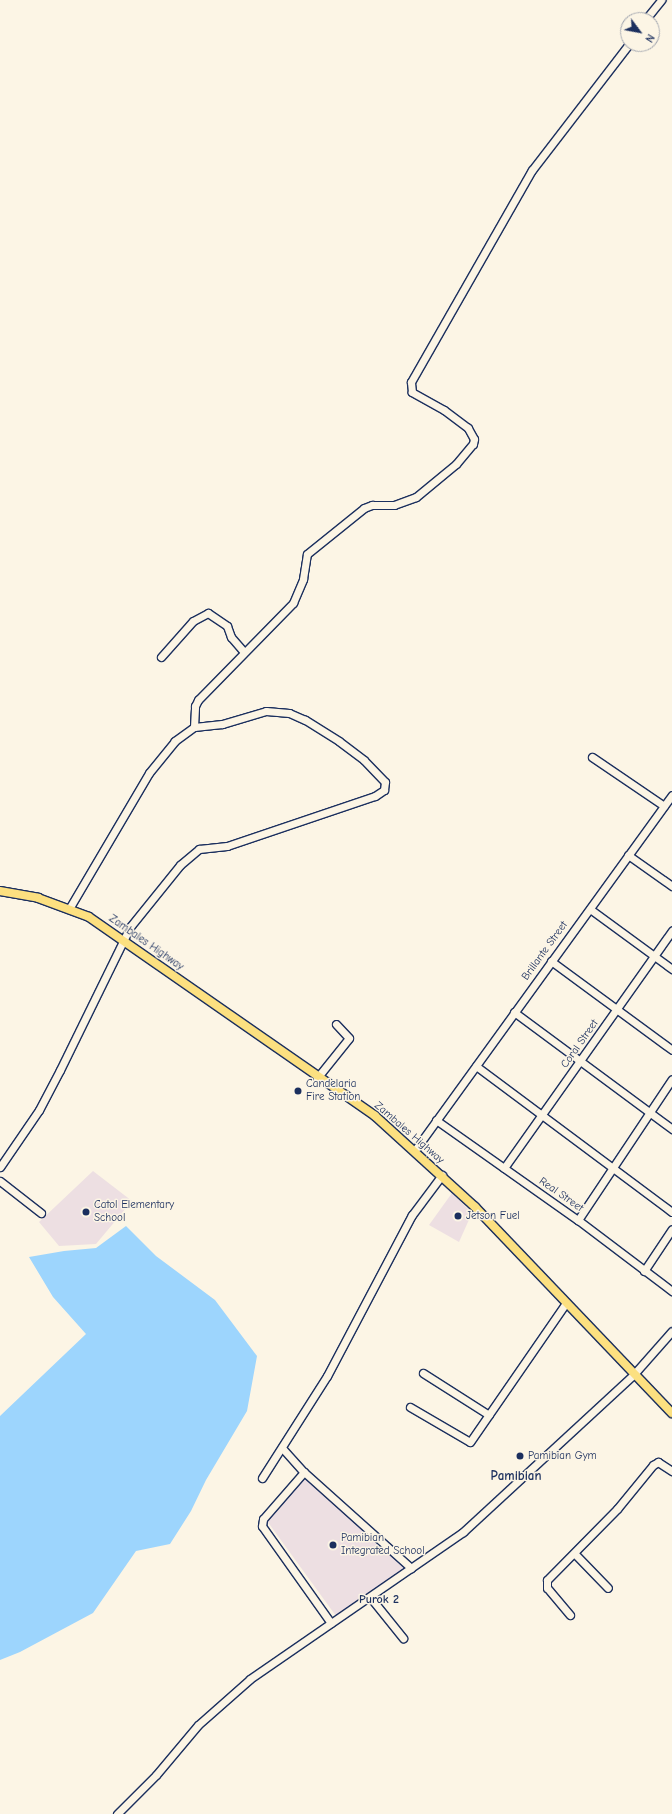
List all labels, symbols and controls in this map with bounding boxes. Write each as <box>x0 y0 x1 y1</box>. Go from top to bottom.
north arrow <box>620 12 660 52</box>
text: N <box>642 32 657 45</box>
street label: Zambales Highway <box>106 912 186 974</box>
street label: Brillante Street <box>519 919 571 983</box>
street label: Coral Street <box>559 1017 601 1071</box>
place label: Candelaria Fire Station <box>306 1078 360 1104</box>
marker: Candelaria Fire Station <box>293 1086 303 1096</box>
street label: Zambales Highway <box>371 1099 447 1167</box>
street label: Real Street <box>536 1175 586 1215</box>
place label: Catol Elementary School <box>94 1199 174 1225</box>
marker: Catol Elementary School <box>81 1207 91 1217</box>
place label: Jetson Fuel <box>466 1209 520 1223</box>
marker: Jetson Fuel <box>453 1211 463 1221</box>
place label: Pamibian Gym <box>528 1449 597 1463</box>
marker: Pamibian Gym <box>515 1451 525 1461</box>
district label: Pamibian <box>491 1468 541 1484</box>
place label: Pamibian Integrated School <box>341 1532 425 1558</box>
marker: Pamibian Integrated School <box>328 1540 338 1550</box>
district label: Purok 2 <box>359 1593 399 1607</box>

